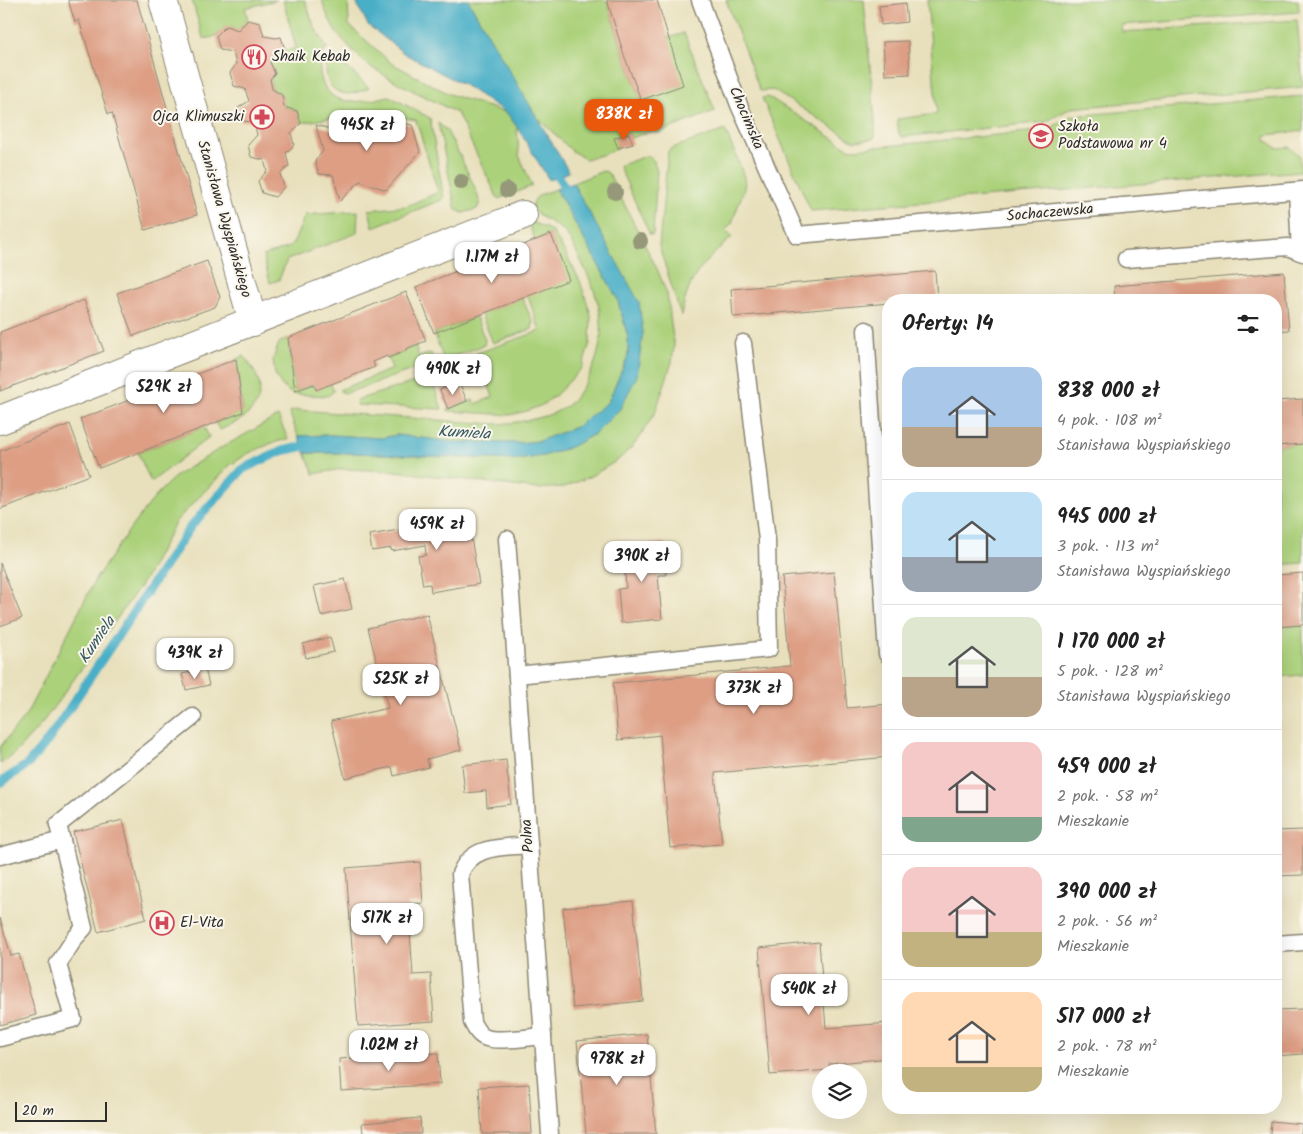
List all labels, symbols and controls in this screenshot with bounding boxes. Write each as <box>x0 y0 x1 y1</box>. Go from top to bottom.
restaurant icon: Shaik Kebab <box>241 44 267 70</box>
place label: Shaik Kebab <box>272 45 350 69</box>
street label: Chocimska <box>722 83 770 153</box>
pin: 838K zł <box>578 98 670 141</box>
text: 838K zł <box>595 102 653 127</box>
pharmacy icon: Ojca Klimuszki <box>249 104 275 130</box>
place label: Ojca Klimuszki <box>152 105 245 129</box>
pin: 945K zł <box>321 110 413 152</box>
text: 945K zł <box>340 113 394 138</box>
place label: Szkoła Podstawowa nr 4 <box>1058 115 1167 156</box>
school or university icon: Szkoła Podstawowa nr 4 <box>1028 123 1054 149</box>
street label: Stanisława Wyspiańskiego <box>190 137 258 301</box>
street label: Sochaczewska <box>1006 197 1094 229</box>
pin: 1.17M zł <box>440 242 544 284</box>
text: 1.17M zł <box>465 245 519 270</box>
text: Oferty: 14 <box>902 308 993 341</box>
icon: filters <box>1234 310 1262 338</box>
pin: 490K zł <box>407 354 499 396</box>
text: 490K zł <box>426 357 480 382</box>
pin: 529K zł <box>118 372 210 414</box>
text: 529K zł <box>136 375 192 400</box>
text: 838 000 zł <box>1057 375 1160 408</box>
icon: home <box>942 387 1002 447</box>
text: 4 pok. · 108 m² <box>1057 408 1162 433</box>
water label: Kumiela <box>437 419 492 447</box>
text: Stanisława Wyspiańskiego <box>1057 433 1231 458</box>
text: 945 000 zł <box>1057 501 1156 534</box>
pin: 459K zł <box>391 508 483 551</box>
text: 459K zł <box>410 512 464 537</box>
icon: home <box>942 512 1002 572</box>
text: 3 pok. · 113 m² <box>1057 534 1159 559</box>
pin: 390K zł <box>596 540 688 583</box>
text: 390K zł <box>615 544 669 569</box>
text: Stanisława Wyspiańskiego <box>1057 559 1231 584</box>
water label: Kumiela <box>72 610 123 669</box>
text: 1 170 000 zł <box>1057 626 1165 659</box>
icon: home <box>942 637 1002 697</box>
pin: 439K zł <box>149 638 241 680</box>
text: 439K zł <box>167 641 223 666</box>
text: 5 pok. · 128 m² <box>1057 659 1163 684</box>
pin: 525K zł <box>355 664 447 706</box>
text: 525K zł <box>373 667 429 692</box>
pin: 373K zł <box>708 672 800 715</box>
text: 373K zł <box>727 676 781 701</box>
text: Stanisława Wyspiańskiego <box>1057 684 1231 709</box>
text: 459 000 zł <box>1057 751 1156 784</box>
icon: home <box>942 762 1002 822</box>
text: 2 pok. · 58 m² <box>1057 784 1158 809</box>
text: Mieszkanie <box>1057 809 1129 834</box>
street label: Polna <box>515 818 541 854</box>
text: 390 000 zł <box>1057 876 1157 909</box>
icon: home <box>942 887 1002 947</box>
pin: 517K zł <box>341 902 433 945</box>
text: 517K zł <box>362 906 412 931</box>
text: 2 pok. · 56 m² <box>1057 909 1157 934</box>
hospital icon: El-Vita <box>149 910 175 936</box>
place label: El-Vita <box>180 911 224 935</box>
text: Mieszkanie <box>1057 934 1129 959</box>
pin: 540K zł <box>763 974 855 1016</box>
text: 540K zł <box>782 977 836 1002</box>
text: 517 000 zł <box>1057 1001 1151 1034</box>
icon: home <box>942 1012 1002 1072</box>
pin: 1.02M zł <box>337 1030 441 1072</box>
text: 1.02M zł <box>360 1033 418 1058</box>
text: 2 pok. · 78 m² <box>1057 1034 1157 1059</box>
pin: 978K zł <box>571 1044 663 1086</box>
text: 978K zł <box>590 1047 644 1072</box>
text: Mieszkanie <box>1057 1059 1129 1084</box>
map controls <box>812 1064 867 1119</box>
button: layers <box>812 1064 867 1119</box>
scale bar <box>15 1099 108 1122</box>
text: 20 m <box>22 1100 54 1122</box>

